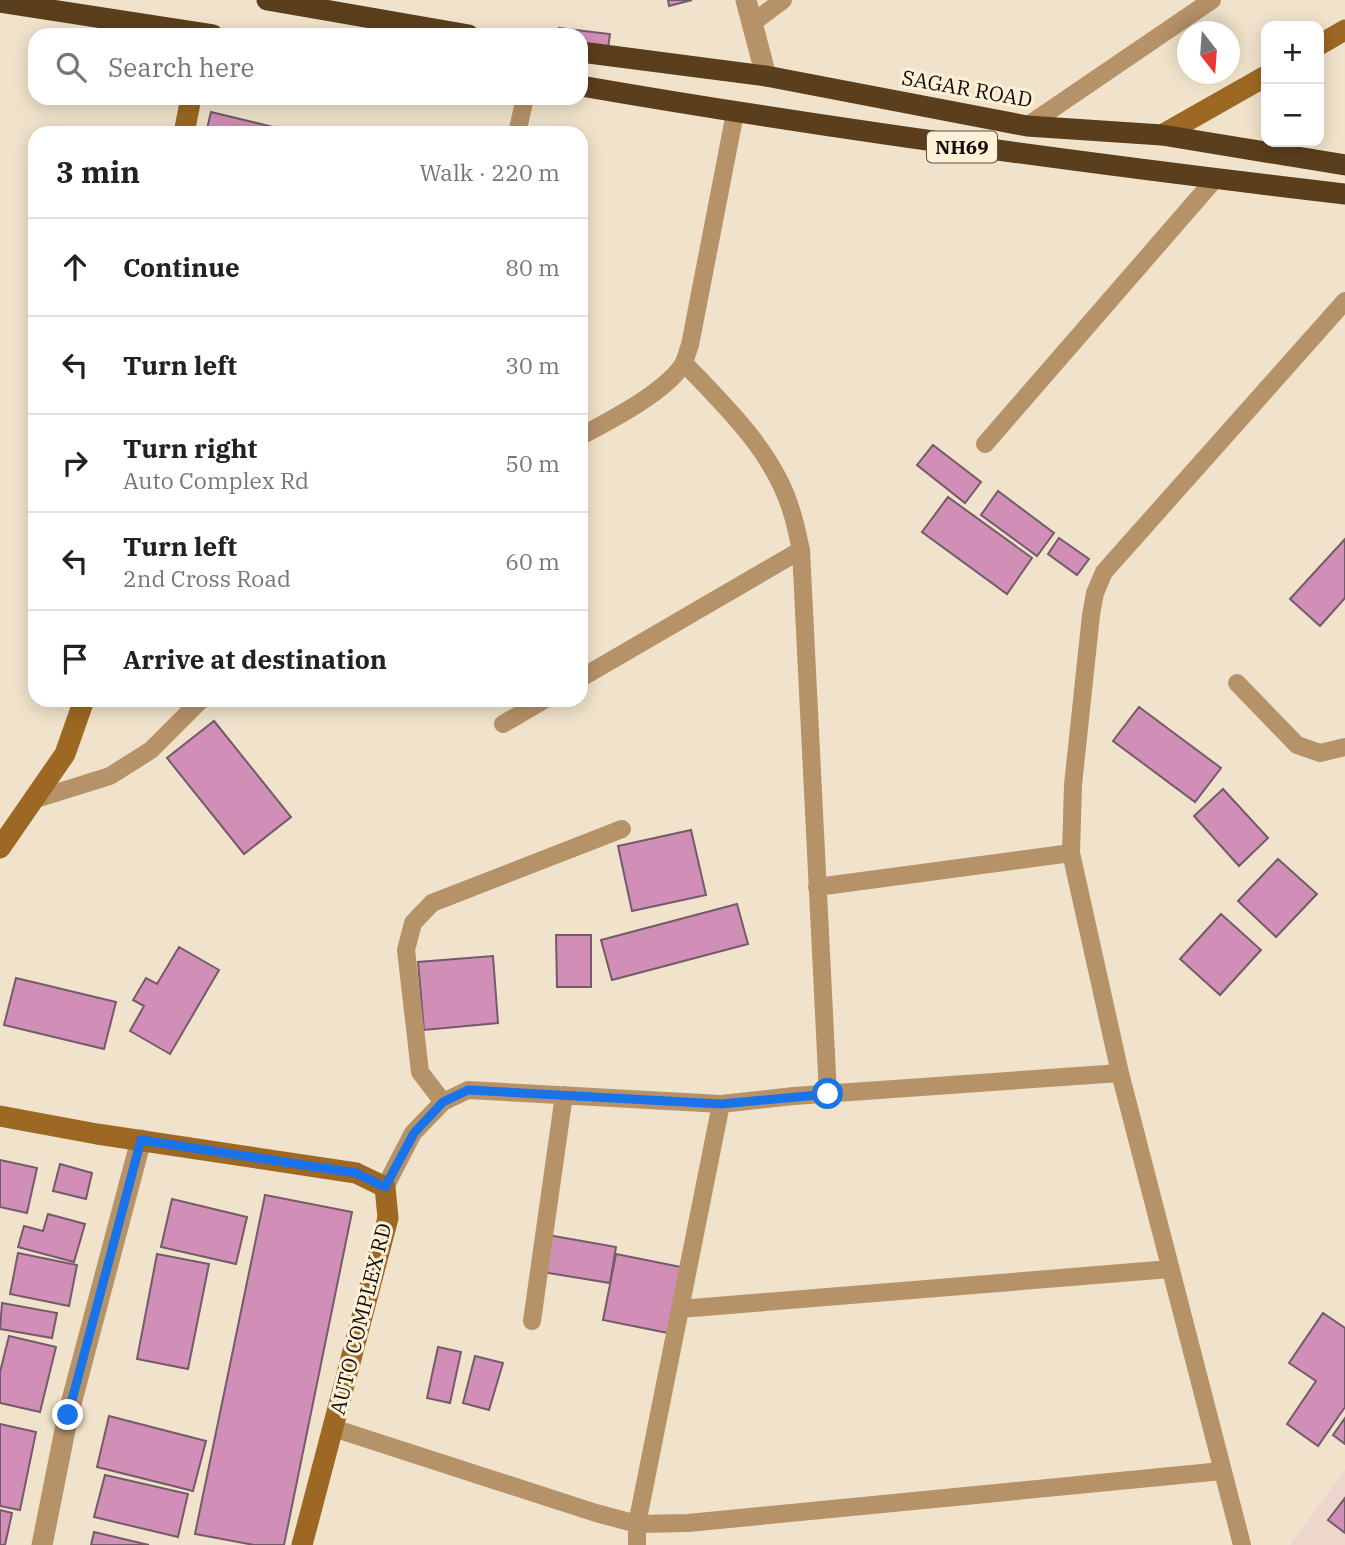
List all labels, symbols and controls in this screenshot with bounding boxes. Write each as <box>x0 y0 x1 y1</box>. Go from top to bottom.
north arrow <box>1177 21 1240 84</box>
map controls <box>1261 21 1324 147</box>
button: + <box>1261 21 1324 84</box>
search box <box>28 28 588 105</box>
icon: search <box>52 48 90 86</box>
text: Search here <box>108 50 254 84</box>
street label: SAGAR ROAD <box>900 63 1035 113</box>
button: − <box>1261 84 1324 147</box>
road number: NH69 <box>927 132 997 162</box>
text: 3 min <box>56 152 140 191</box>
text: Walk · 220 m <box>419 157 560 187</box>
icon: ahead <box>56 248 94 286</box>
text: Continue <box>123 250 240 284</box>
text: 80 m <box>505 252 560 282</box>
icon: left <box>56 346 94 384</box>
text: Turn left <box>123 348 237 382</box>
text: 30 m <box>505 350 560 380</box>
text: Turn right <box>123 431 257 465</box>
icon: right <box>56 444 94 482</box>
text: 50 m <box>505 448 560 478</box>
text: Auto Complex Rd <box>123 465 309 495</box>
text: Turn left <box>123 529 237 563</box>
icon: left <box>56 542 94 580</box>
text: 60 m <box>505 546 560 576</box>
text: 2nd Cross Road <box>123 563 291 593</box>
icon: arrive <box>56 640 94 678</box>
text: Arrive at destination <box>123 642 387 676</box>
route start <box>812 1078 843 1109</box>
street label: AUTO COMPLEX RD <box>323 1220 397 1417</box>
route end <box>52 1399 83 1430</box>

